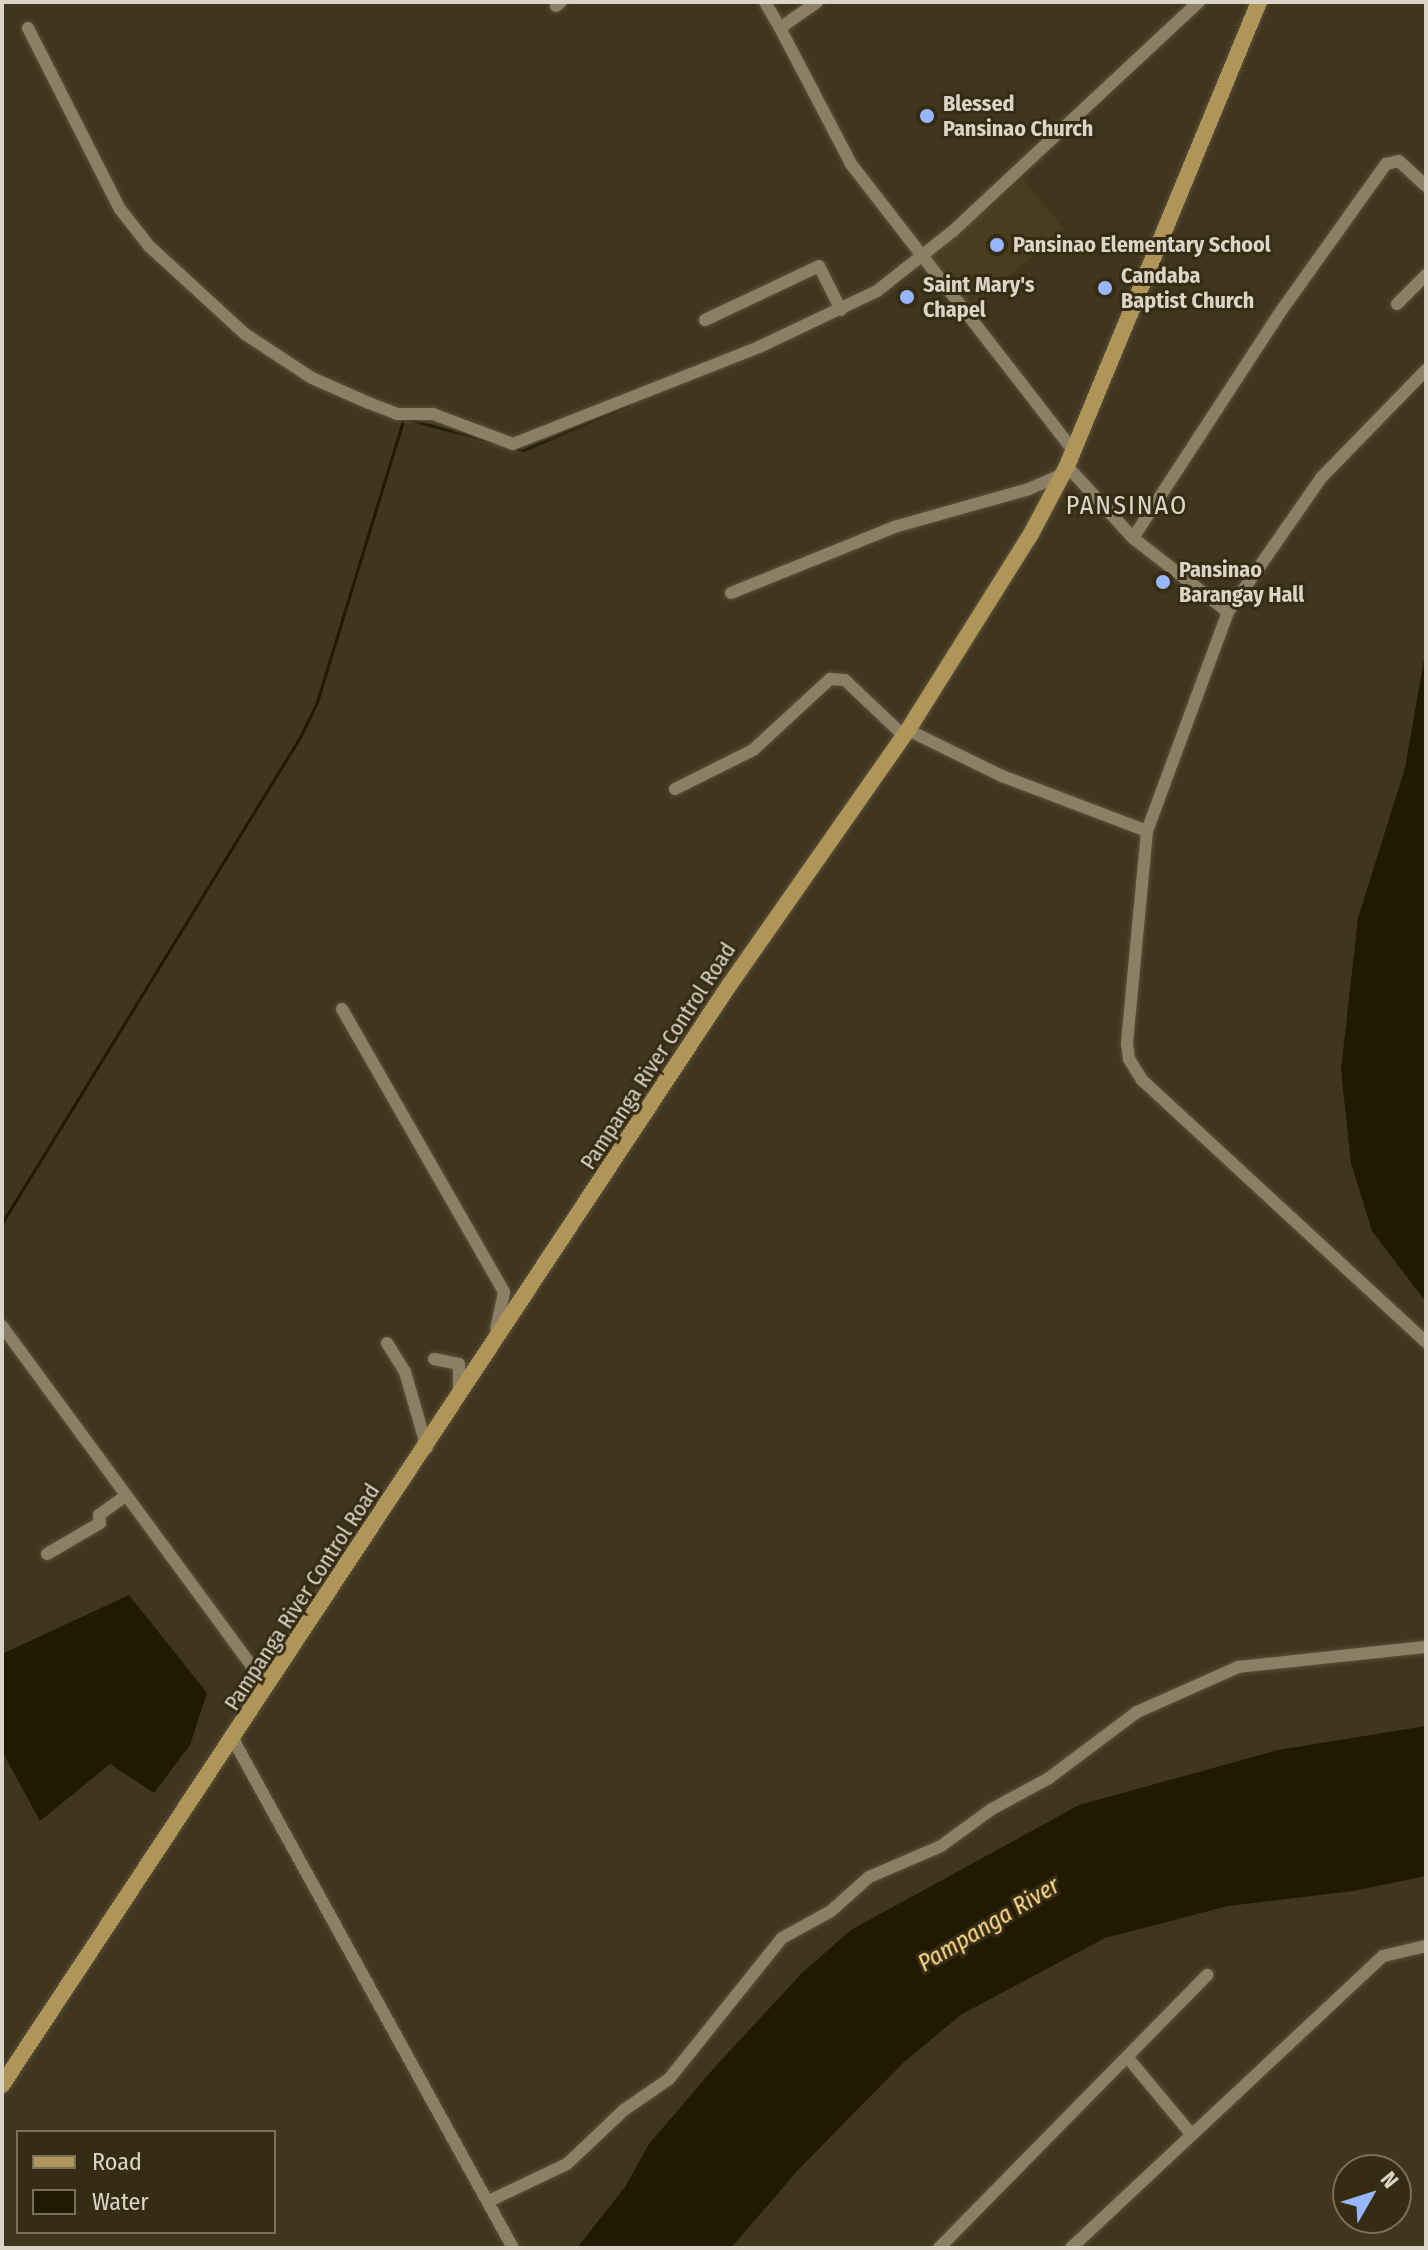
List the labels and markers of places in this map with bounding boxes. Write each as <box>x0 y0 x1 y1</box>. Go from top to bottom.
place label: Blessed Pansinao Church <box>943 90 1093 142</box>
marker: Blessed Pansinao Church <box>918 107 936 125</box>
place label: Pansinao Elementary School <box>1013 232 1271 258</box>
marker: Pansinao Elementary School <box>988 236 1006 254</box>
place label: Candaba Baptist Church <box>1121 262 1254 314</box>
place label: Saint Mary's Chapel <box>923 271 1035 322</box>
marker: Candaba Baptist Church <box>1096 279 1114 297</box>
marker: Saint Mary's Chapel <box>898 288 916 306</box>
place label: Pansinao Barangay Hall <box>1179 556 1304 608</box>
marker: Pansinao Barangay Hall <box>1154 573 1172 591</box>

